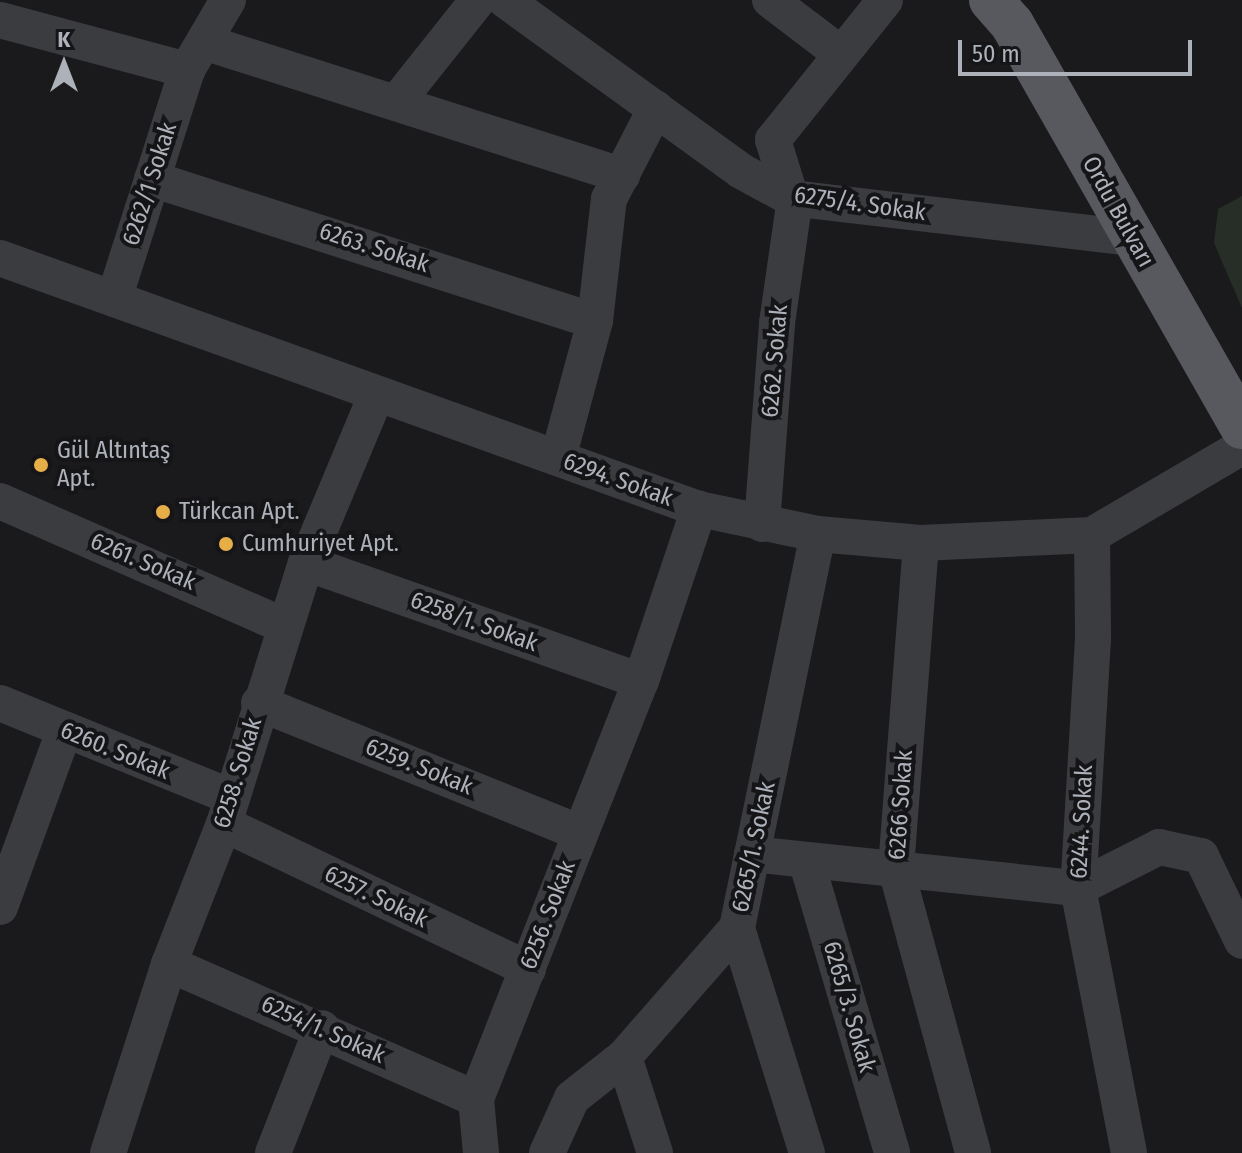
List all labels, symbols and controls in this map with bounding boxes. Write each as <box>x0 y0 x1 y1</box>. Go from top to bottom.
north arrow <box>24 24 104 104</box>
scale bar <box>962 24 1196 74</box>
text: K <box>58 26 70 53</box>
text: 50 m <box>972 40 1020 68</box>
street label: 6262/1 Sokak <box>117 119 183 249</box>
street label: Ordu Bulvarı <box>1076 152 1160 272</box>
street label: 6275/4. Sokak <box>792 181 928 227</box>
street label: 6263. Sokak <box>315 217 433 279</box>
street label: 6262. Sokak <box>756 303 794 419</box>
place label: Gül Altıntaş Apt. <box>57 437 170 493</box>
street label: 6294. Sokak <box>559 447 677 513</box>
marker: Gül Altıntaş Apt. <box>32 456 50 474</box>
place label: Türkcan Apt. <box>179 498 300 526</box>
marker: Türkcan Apt. <box>154 503 172 521</box>
street label: 6261. Sokak <box>86 527 200 597</box>
place label: Cumhuriyet Apt. <box>242 530 399 558</box>
marker: Cumhuriyet Apt. <box>217 535 235 553</box>
street label: 6258/1. Sokak <box>406 586 542 658</box>
street label: 6258. Sokak <box>208 714 268 832</box>
street label: 6260. Sokak <box>56 716 174 786</box>
street label: 6259. Sokak <box>361 732 477 802</box>
street label: 6266 Sokak <box>883 749 919 861</box>
street label: 6244. Sokak <box>1065 764 1099 880</box>
street label: 6265/1. Sokak <box>726 779 782 915</box>
street label: 6256. Sokak <box>514 857 582 973</box>
street label: 6257. Sokak <box>320 860 432 934</box>
street label: 6265/3. Sokak <box>817 938 881 1076</box>
street label: 6254/1. Sokak <box>257 990 389 1070</box>

